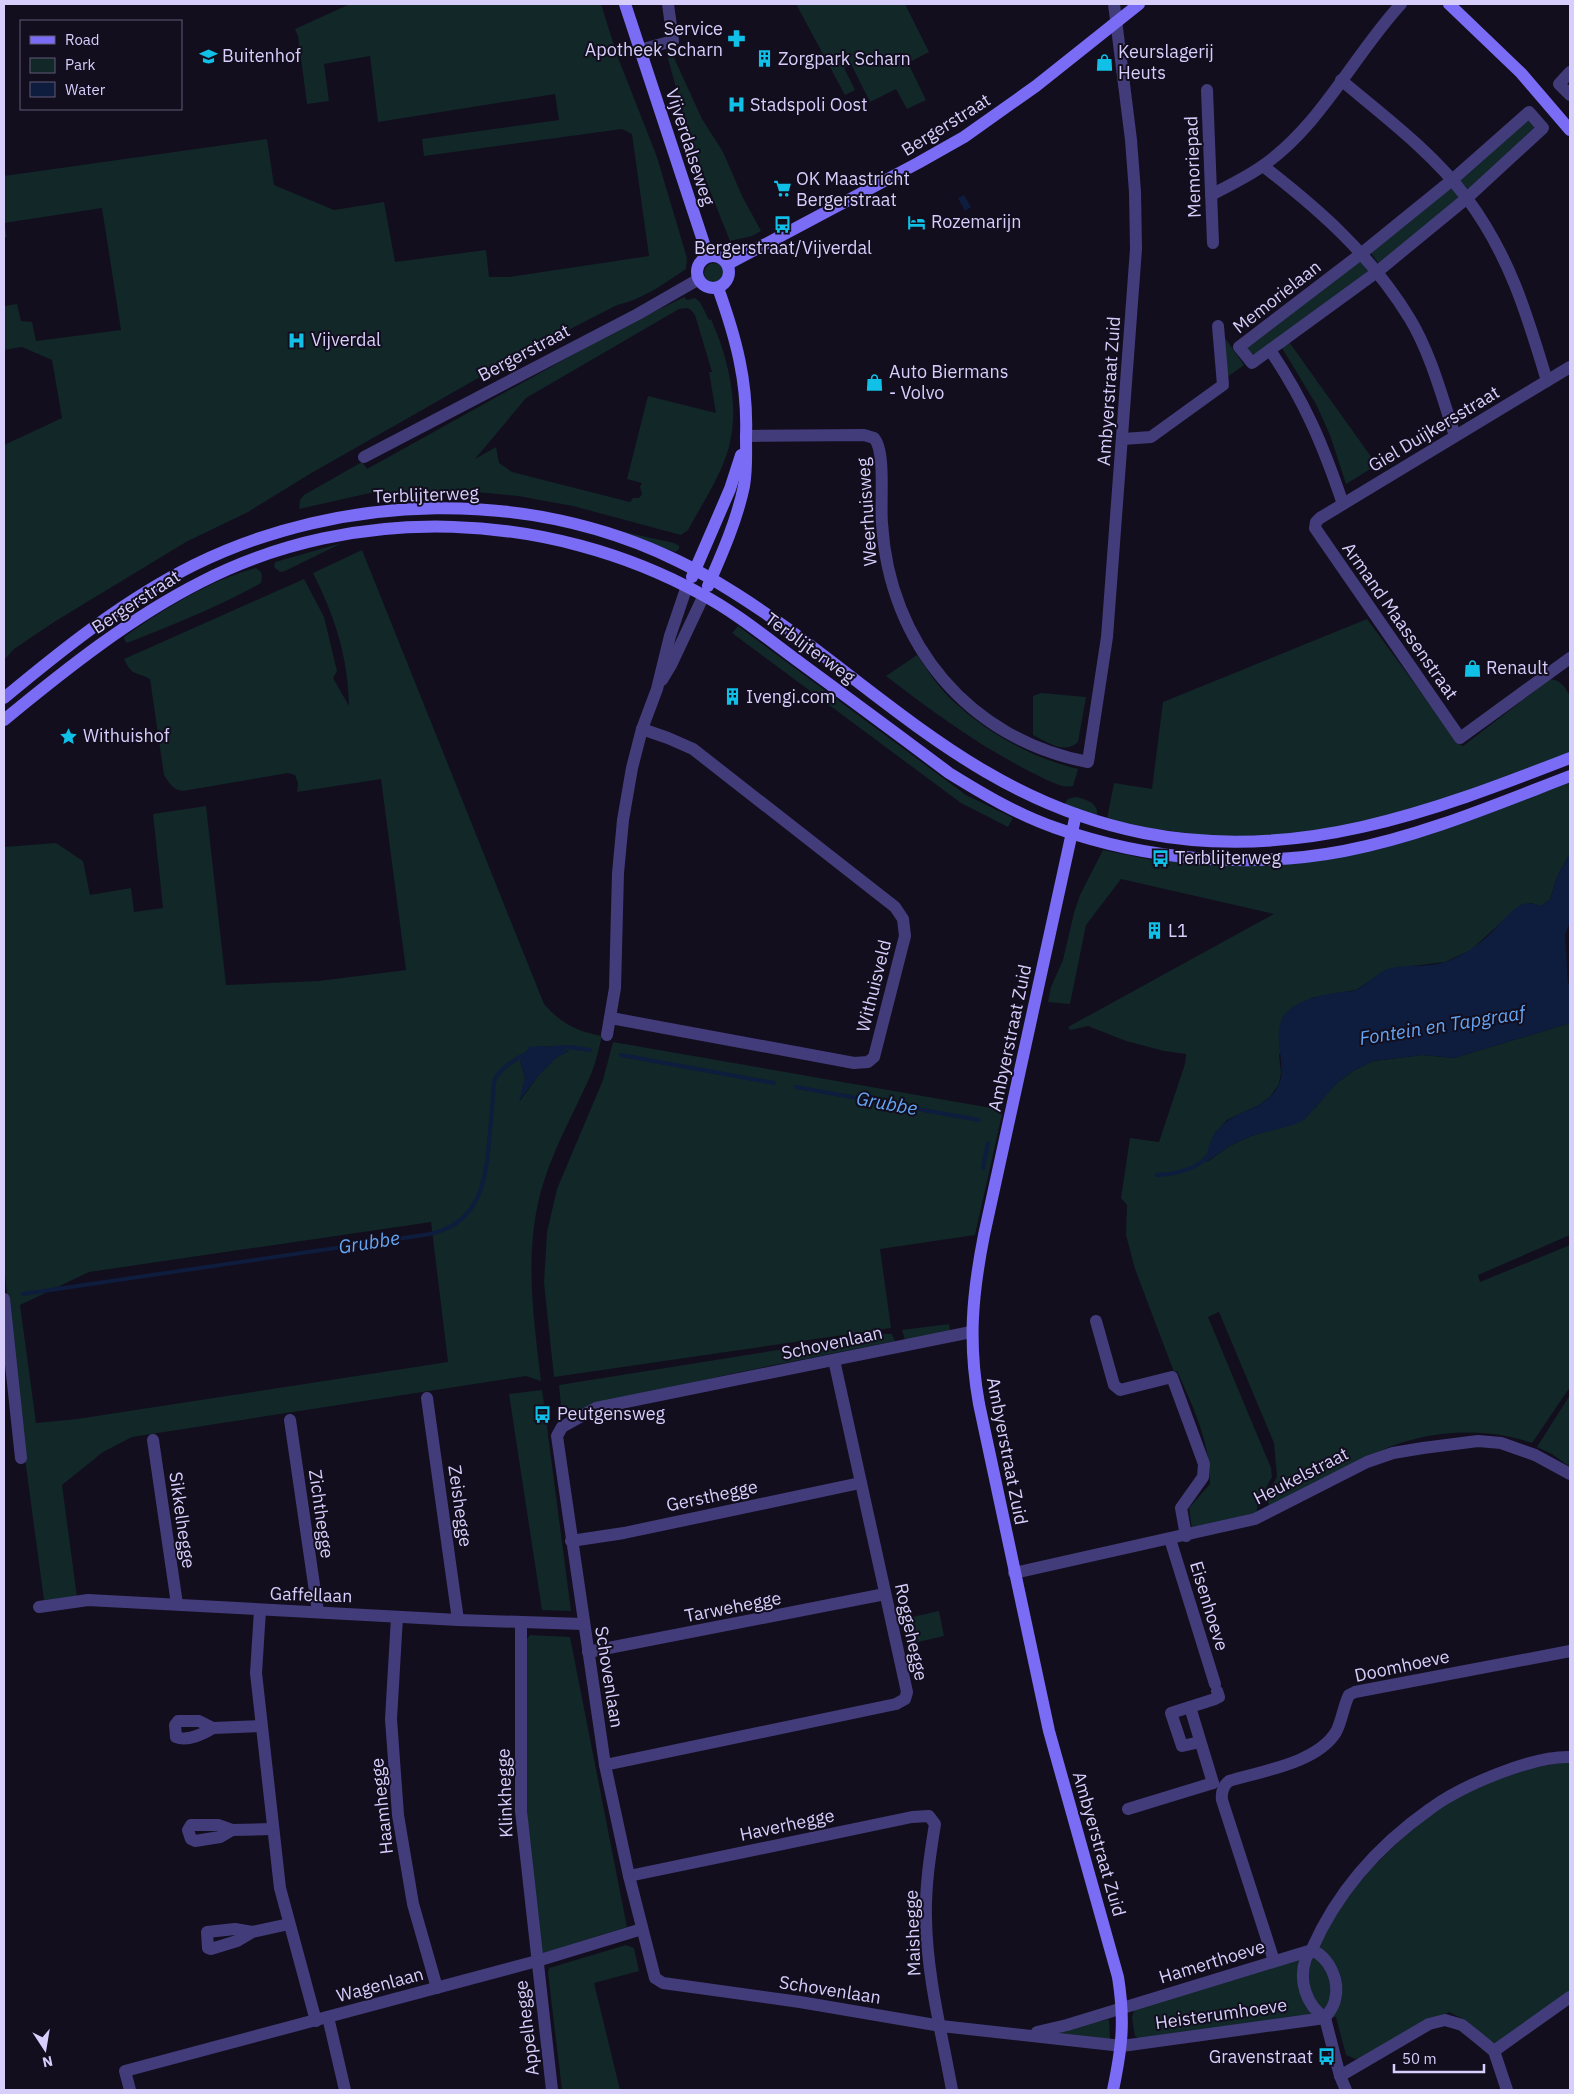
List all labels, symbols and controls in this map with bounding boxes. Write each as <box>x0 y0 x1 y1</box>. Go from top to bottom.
place label: Service Apotheek Scharn <box>585 17 723 61</box>
legend <box>20 20 182 110</box>
pharmacy icon: Service Apotheek Scharn <box>727 29 747 49</box>
text: Road <box>65 30 100 49</box>
place label: Keurslagerij Heuts <box>1118 40 1214 84</box>
place label: Buitenhof <box>222 44 301 67</box>
school or university icon: Buitenhof <box>198 46 218 66</box>
place label: Zorgpark Scharn <box>778 47 911 70</box>
building icon: Zorgpark Scharn <box>754 49 774 69</box>
shop icon: Keurslagerij Heuts <box>1094 52 1114 72</box>
text: Park <box>65 55 95 74</box>
text: Water <box>65 80 106 99</box>
street label: Vijverdalseweg <box>661 85 720 209</box>
street label: Bergerstraat <box>897 88 995 161</box>
place label: Stadspoli Oost <box>750 93 868 116</box>
hospital icon: Stadspoli Oost <box>726 95 746 115</box>
street label: Memoriepad <box>1179 116 1206 218</box>
place label: OK Maastricht Bergerstraat <box>796 167 910 211</box>
supermarket icon: OK Maastricht Bergerstraat <box>772 179 792 199</box>
place label: Rozemarijn <box>931 210 1021 233</box>
hotel icon: Rozemarijn <box>907 212 927 232</box>
bus stop icon: Bergerstraat/Vijverdal <box>773 215 793 235</box>
place label: Bergerstraat/Vijverdal <box>694 236 872 259</box>
street label: Memorielaan <box>1228 255 1325 338</box>
street label: Ambyerstraat Zuid <box>1092 315 1125 466</box>
street label: Bergerstraat <box>474 319 574 386</box>
place label: Vijverdal <box>311 328 381 351</box>
hospital icon: Vijverdal <box>287 330 307 350</box>
place label: Auto Biermans - Volvo <box>889 360 1008 404</box>
shop icon: Auto Biermans - Volvo <box>865 372 885 392</box>
street label: Giel Duijkersstraat <box>1364 380 1503 477</box>
street label: Weerhuisweg <box>851 456 882 567</box>
street label: Terblijterweg <box>373 481 480 508</box>
street label: Armand Maassenstraat <box>1337 538 1463 704</box>
street label: Bergerstraat <box>87 564 184 639</box>
street label: Terblijterweg <box>761 607 860 688</box>
place label: Renault <box>1486 656 1548 679</box>
shop icon: Renault <box>1462 658 1482 678</box>
place label: Ivengi.com <box>746 685 835 708</box>
building icon: Ivengi.com <box>722 687 742 707</box>
place label: Withuishof <box>83 724 170 747</box>
place icon: Withuishof <box>59 726 79 746</box>
place label: Terblijterweg <box>1175 846 1281 869</box>
bus stop icon: Terblijterweg <box>1151 848 1171 868</box>
place label: L1 <box>1168 919 1188 942</box>
building icon: L1 <box>1144 921 1164 941</box>
street label: Withuisveld <box>851 937 896 1034</box>
street label: Ambyerstraat Zuid <box>983 962 1036 1114</box>
water label: Fontein en Tapgraaf <box>1357 1000 1529 1050</box>
water label: Grubbe <box>855 1086 920 1120</box>
water label: Grubbe <box>337 1225 402 1259</box>
street label: Schovenlaan <box>779 1321 885 1364</box>
street label: Ambyerstraat Zuid <box>982 1375 1033 1527</box>
place label: Peutgensweg <box>557 1402 666 1425</box>
bus stop icon: Peutgensweg <box>533 1404 553 1424</box>
street label: Heukelstraat <box>1249 1442 1352 1509</box>
street label: Zeishegge <box>443 1464 478 1548</box>
street label: Zichthegge <box>304 1468 339 1560</box>
street label: Sikkelhegge <box>164 1470 201 1570</box>
street label: Gersthegge <box>664 1475 760 1516</box>
street label: Eisenhoeve <box>1185 1558 1234 1654</box>
street label: Roggehegge <box>890 1581 933 1683</box>
street label: Gaffellaan <box>269 1582 353 1607</box>
street label: Tarwehegge <box>683 1586 783 1627</box>
street label: Schovenlaan <box>590 1624 629 1730</box>
street label: Doomhoeve <box>1352 1644 1452 1687</box>
street label: Klinkhegge <box>491 1748 518 1838</box>
street label: Haamhegge <box>365 1757 398 1855</box>
street label: Ambyerstraat Zuid <box>1068 1769 1131 1919</box>
street label: Haverhegge <box>737 1803 837 1846</box>
street label: Maishegge <box>899 1889 926 1977</box>
street label: Hamerthoeve <box>1156 1934 1268 1989</box>
street label: Wagenlaan <box>334 1962 426 2007</box>
street label: Schovenlaan <box>777 1970 883 2009</box>
street label: Appelhegge <box>509 1979 544 2077</box>
street label: Heisterumhoeve <box>1153 1993 1289 2034</box>
north arrow <box>20 2024 70 2074</box>
scale bar <box>1394 2042 1484 2074</box>
place label: Gravenstraat <box>1209 2045 1313 2068</box>
bus stop icon: Gravenstraat <box>1317 2047 1337 2067</box>
text: 50 m <box>1402 2049 1437 2068</box>
text: N <box>41 2052 55 2072</box>

